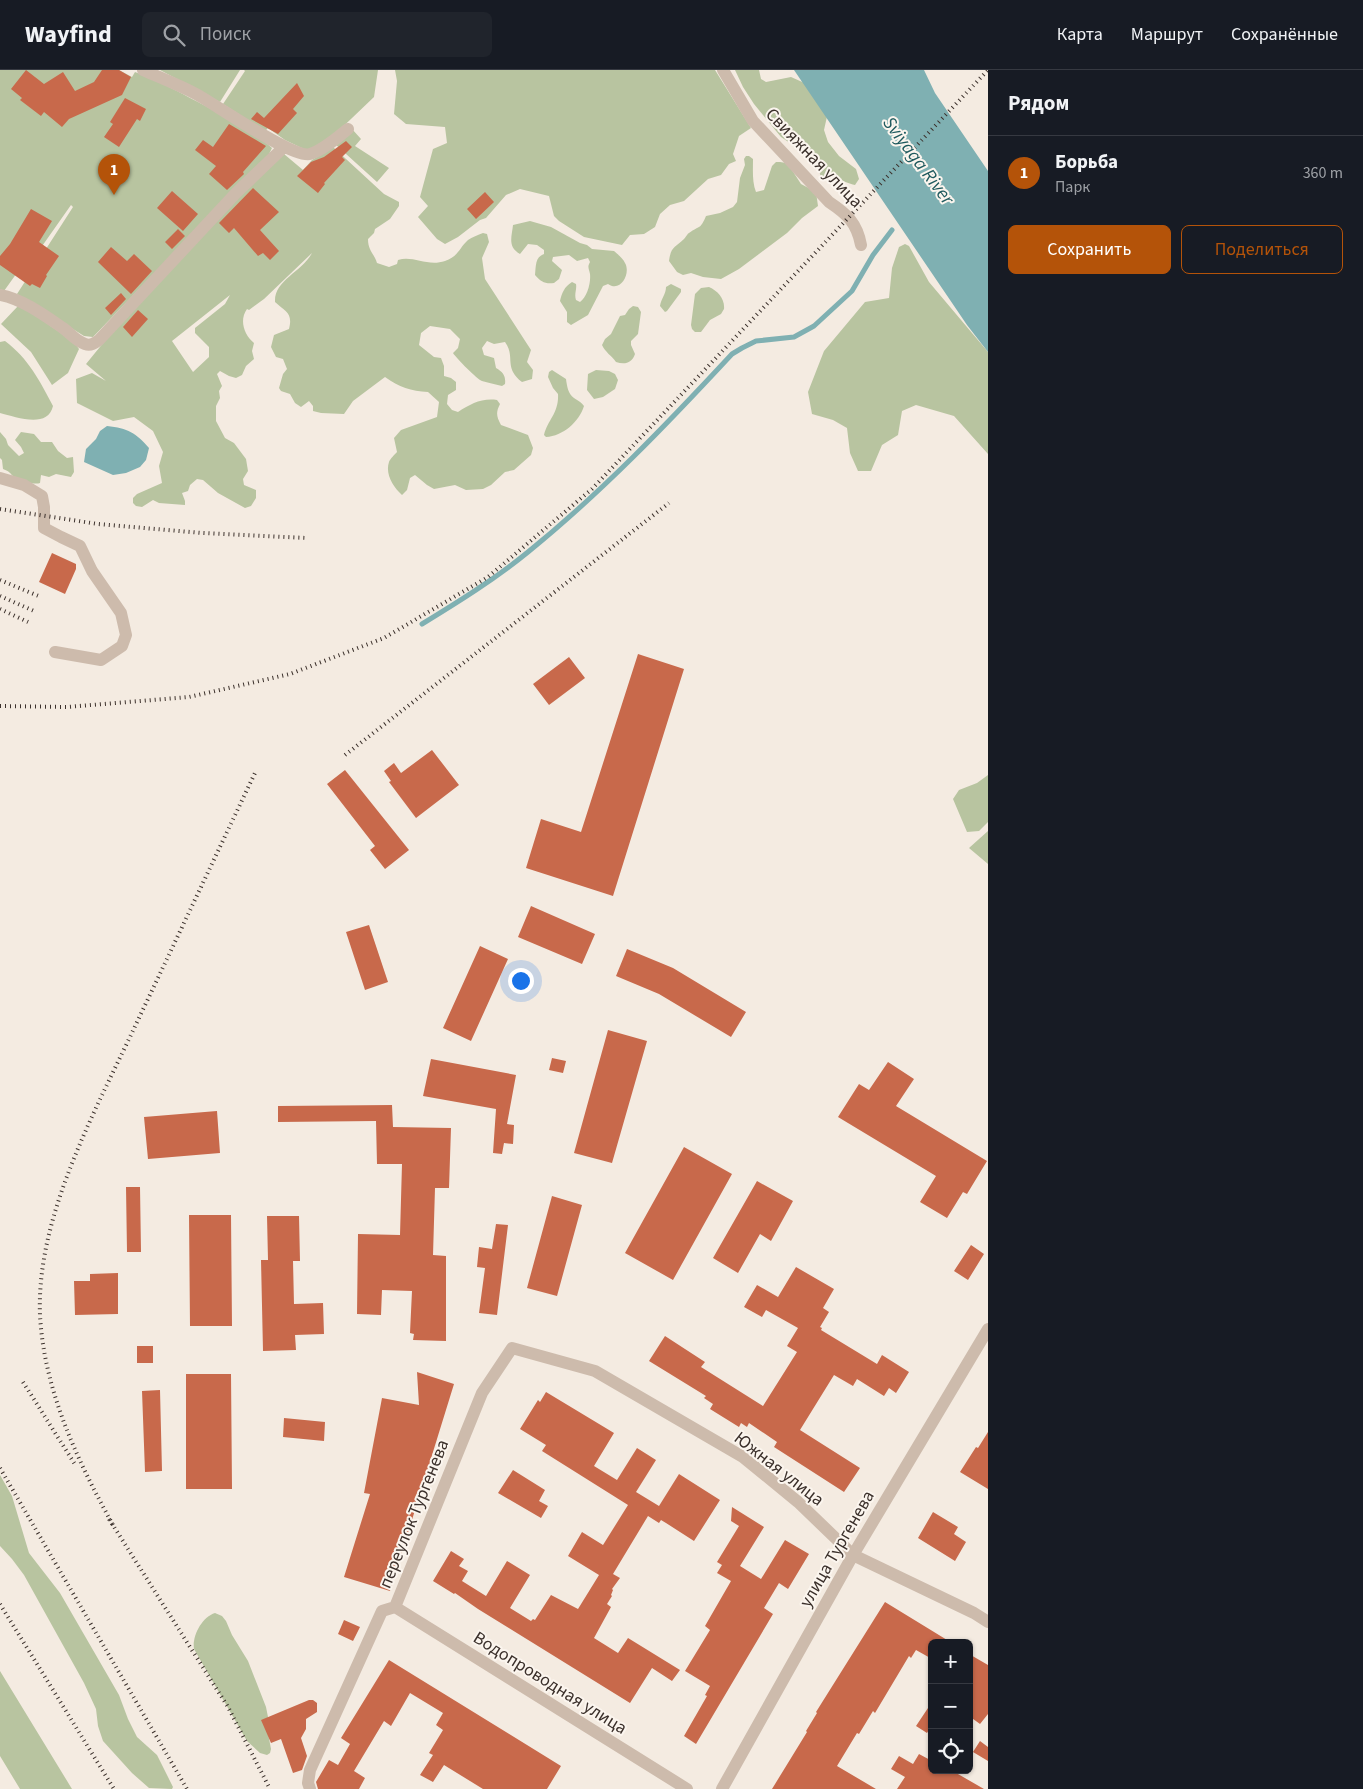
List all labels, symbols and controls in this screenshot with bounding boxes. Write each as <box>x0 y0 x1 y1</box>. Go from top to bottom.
search box <box>142 12 492 57</box>
text: Wayfind <box>25 17 112 52</box>
icon: search <box>160 21 188 49</box>
text: Поиск <box>200 21 251 48</box>
text: Карта <box>1057 22 1103 47</box>
text: Маршрут <box>1131 22 1203 47</box>
text: Сохранённые <box>1231 22 1338 47</box>
text: Рядом <box>1008 88 1069 118</box>
street label: Свияжная улица <box>760 102 868 214</box>
water label: Sviyaga River <box>876 111 961 212</box>
text: Борьба <box>1055 149 1118 176</box>
pin: 1 <box>98 154 130 195</box>
text: 1 <box>1020 162 1028 184</box>
text: 360 m <box>1303 162 1343 184</box>
text: Парк <box>1055 176 1090 198</box>
button: Сохранить <box>1008 225 1171 274</box>
button: Поделиться <box>1181 225 1343 274</box>
your location <box>508 968 534 994</box>
street label: Южная улица <box>729 1426 829 1512</box>
street label: переулок Тургенева <box>373 1436 455 1592</box>
street label: улица Тургенева <box>793 1486 881 1612</box>
street label: Водопроводная улица <box>468 1625 632 1741</box>
map controls <box>928 1639 973 1774</box>
button: + <box>928 1639 973 1684</box>
button: − <box>928 1684 973 1729</box>
button: locate <box>928 1729 973 1774</box>

